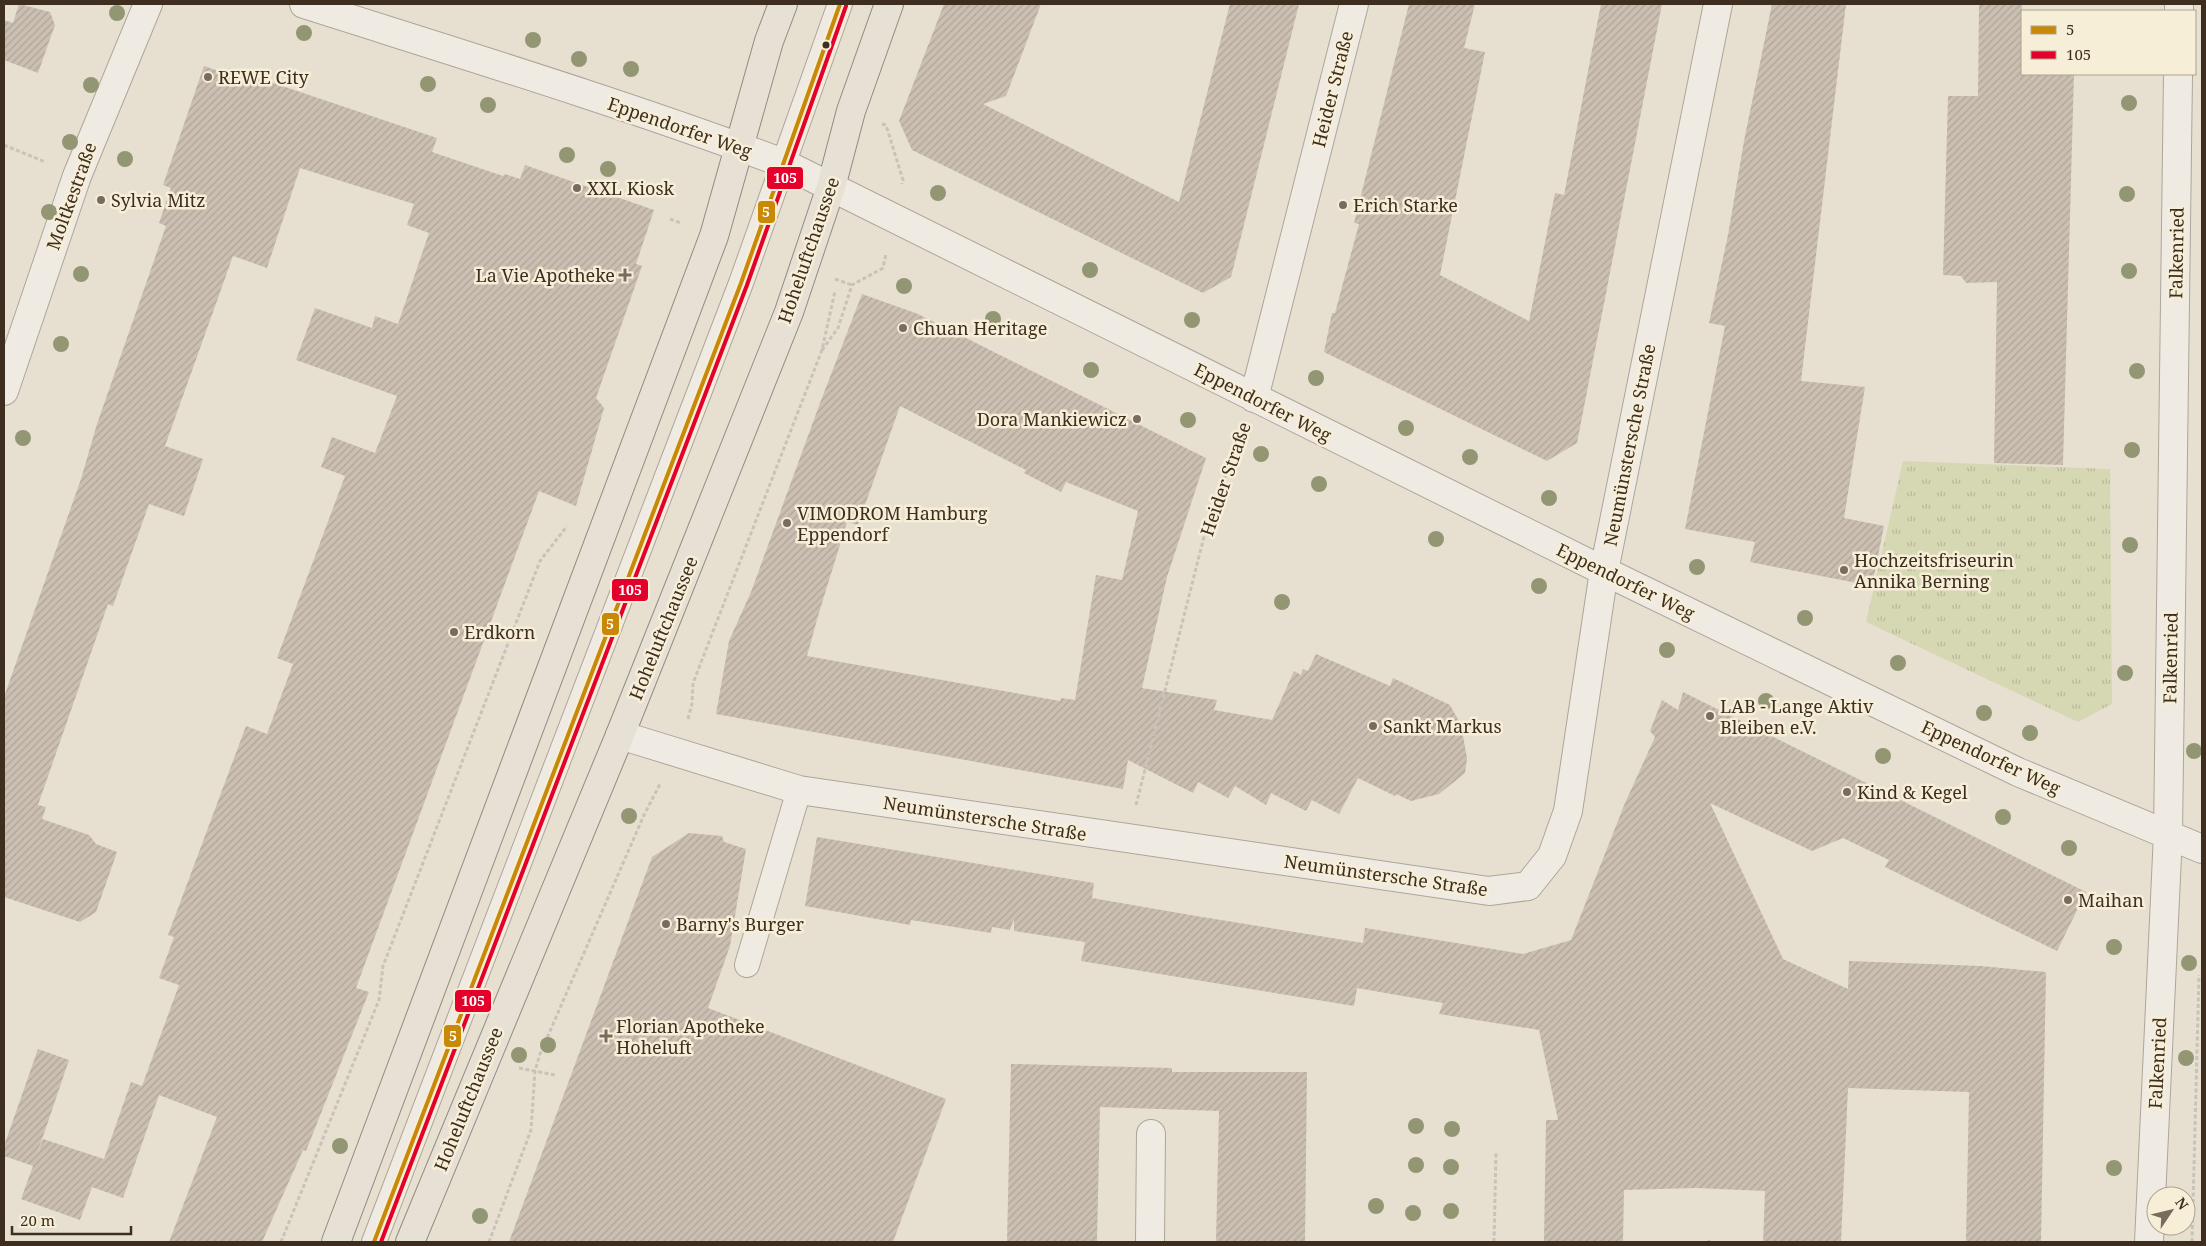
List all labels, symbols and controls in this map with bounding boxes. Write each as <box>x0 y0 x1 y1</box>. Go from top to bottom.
legend <box>2021 10 2196 75</box>
text: 5 <box>2066 19 2074 39</box>
street label: Heider Straße <box>1306 28 1358 150</box>
unlabelled marker <box>821 40 831 50</box>
text: 105 <box>2066 44 2091 64</box>
place label: REWE City <box>218 65 310 89</box>
marker: REWE City <box>202 71 214 83</box>
street label: Eppendorfer Weg <box>605 91 756 163</box>
street label: Moltkestraße <box>40 139 102 253</box>
line badge: 105 <box>766 166 804 190</box>
text: 105 <box>773 168 797 187</box>
street label: Hoheluftchaussee <box>772 174 844 326</box>
place label: XXL Kiosk <box>587 176 675 200</box>
marker: XXL Kiosk <box>571 182 583 194</box>
place label: Sylvia Mitz <box>111 188 205 212</box>
place label: Erich Starke <box>1353 193 1458 217</box>
marker: Sylvia Mitz <box>95 194 107 206</box>
marker: Erich Starke <box>1337 199 1349 211</box>
line badge: 5 <box>757 200 776 224</box>
text: 5 <box>762 202 770 221</box>
street label: Falkenried <box>2163 207 2189 299</box>
place label: La Vie Apotheke <box>475 263 615 287</box>
marker: La Vie Apotheke <box>619 269 631 281</box>
place label: Chuan Heritage <box>913 316 1047 340</box>
marker: Chuan Heritage <box>897 322 909 334</box>
street label: Neumünstersche Straße <box>1598 342 1660 548</box>
street label: Eppendorfer Weg <box>1190 357 1336 447</box>
place label: Dora Mankiewicz <box>977 407 1127 431</box>
marker: Dora Mankiewicz <box>1131 413 1143 425</box>
street label: Heider Straße <box>1194 419 1256 539</box>
place label: VIMODROM Hamburg Eppendorf <box>797 501 988 546</box>
marker: VIMODROM Hamburg Eppendorf <box>781 517 793 529</box>
street label: Eppendorfer Weg <box>1553 537 1699 625</box>
place label: Hochzeitsfriseurin Annika Berning <box>1854 548 2014 593</box>
street label: Hoheluftchaussee <box>623 553 703 703</box>
marker: Hochzeitsfriseurin Annika Berning <box>1838 564 1850 576</box>
line badge: 105 <box>611 578 649 602</box>
text: 105 <box>618 580 642 599</box>
line badge: 5 <box>601 612 620 636</box>
street label: Falkenried <box>2157 612 2183 704</box>
text: 5 <box>606 614 614 633</box>
place label: Erdkorn <box>464 620 536 644</box>
marker: Erdkorn <box>448 626 460 638</box>
place label: LAB - Lange Aktiv Bleiben e.V. <box>1720 694 1874 739</box>
marker: LAB - Lange Aktiv Bleiben e.V. <box>1704 710 1716 722</box>
place label: Sankt Markus <box>1383 714 1502 738</box>
street label: Eppendorfer Weg <box>1918 714 2065 800</box>
marker: Sankt Markus <box>1367 720 1379 732</box>
place label: Kind & Kegel <box>1857 780 1968 804</box>
marker: Kind & Kegel <box>1841 786 1853 798</box>
street label: Neumünstersche Straße <box>881 790 1089 846</box>
street label: Neumünstersche Straße <box>1282 849 1490 901</box>
place label: Maihan <box>2078 888 2144 912</box>
marker: Maihan <box>2062 894 2074 906</box>
place label: Barny's Burger <box>676 912 805 936</box>
marker: Barny's Burger <box>660 918 672 930</box>
line badge: 105 <box>454 989 492 1013</box>
text: 105 <box>461 991 485 1010</box>
place label: Florian Apotheke Hoheluft <box>616 1014 765 1059</box>
street label: Falkenried <box>2143 1016 2171 1110</box>
street label: Hoheluftchaussee <box>428 1024 508 1174</box>
line badge: 5 <box>443 1024 462 1048</box>
text: 5 <box>449 1026 457 1045</box>
marker: Florian Apotheke Hoheluft <box>600 1030 612 1042</box>
north arrow <box>2146 1186 2196 1236</box>
text: N <box>2171 1193 2193 1213</box>
scale bar <box>12 1204 131 1236</box>
text: 20 m <box>20 1210 55 1230</box>

